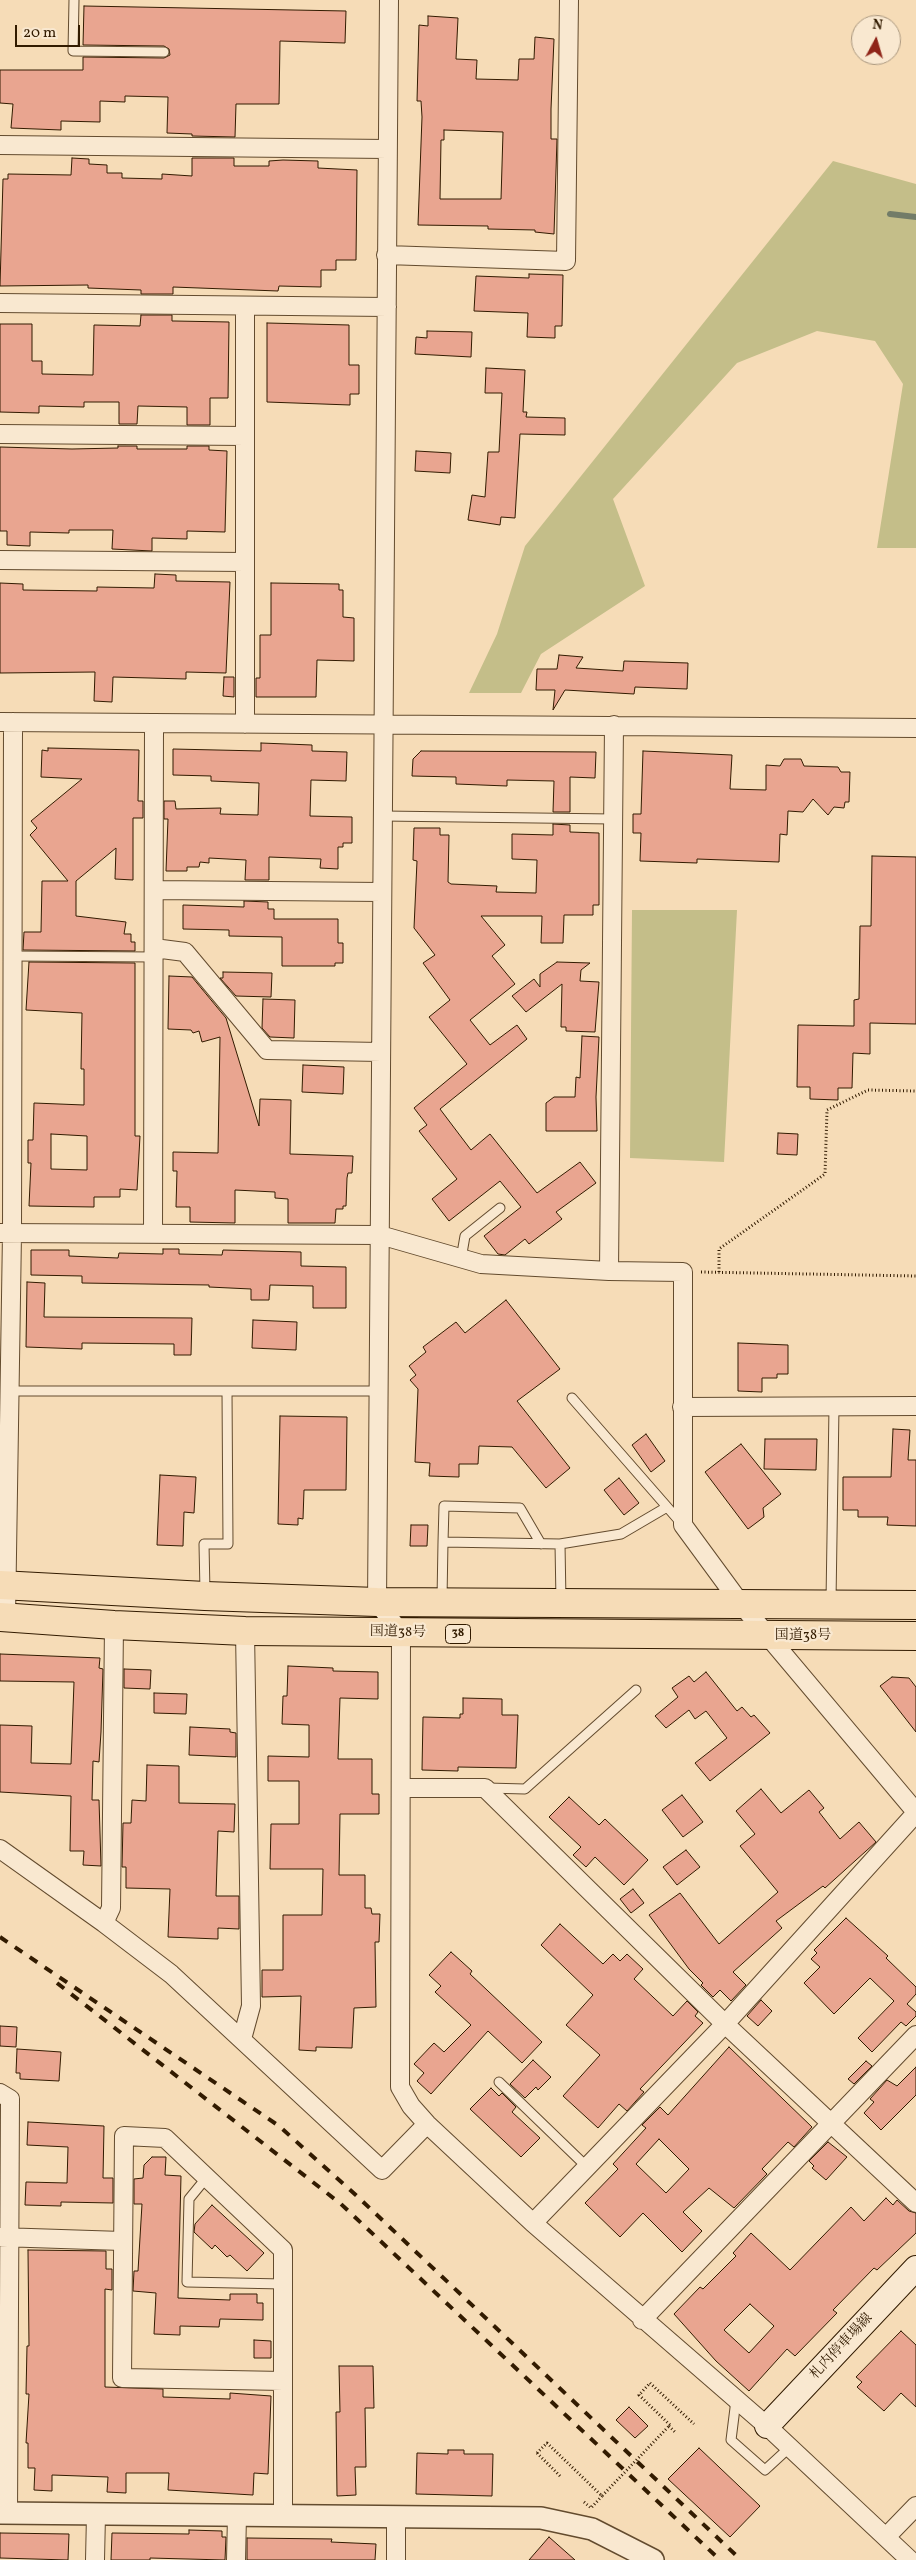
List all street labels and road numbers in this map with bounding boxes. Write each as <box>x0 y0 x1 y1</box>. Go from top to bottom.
street label: 国道38号 <box>370 1624 426 1642</box>
road number: 38 <box>446 1625 470 1644</box>
street label: 国道38号 <box>775 1628 831 1644</box>
street label: 札内停車場線 <box>807 2311 877 2383</box>

